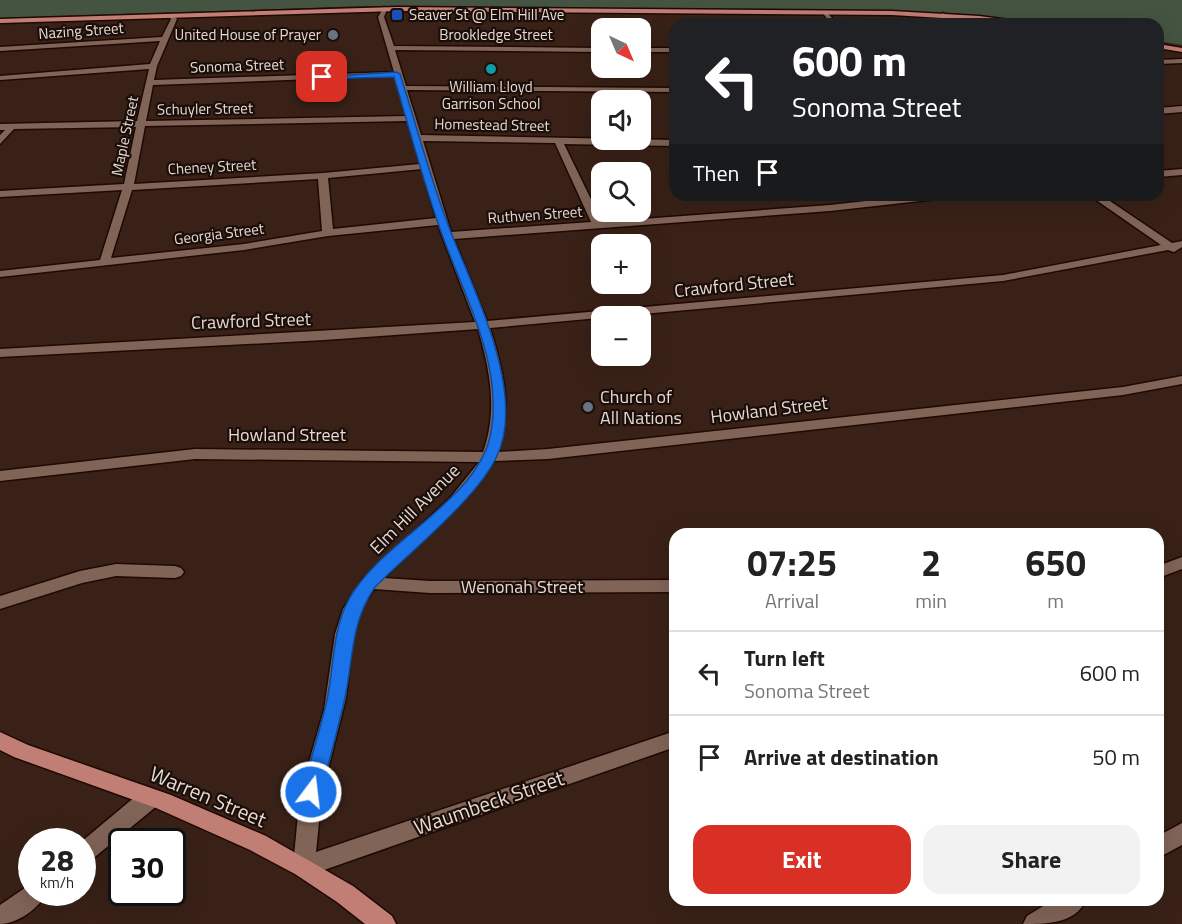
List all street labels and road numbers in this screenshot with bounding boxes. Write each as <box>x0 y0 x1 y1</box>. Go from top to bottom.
street label: Nazing Street <box>38 16 125 45</box>
street label: Brookledge Street <box>439 23 553 46</box>
street label: Sonoma Street <box>190 52 285 79</box>
street label: Maple Street <box>105 93 144 178</box>
street label: Schuyler Street <box>157 96 254 121</box>
street label: Homestead Street <box>434 112 551 137</box>
street label: Cheney Street <box>167 153 257 180</box>
street label: Ruthven Street <box>487 200 584 229</box>
street label: Georgia Street <box>173 216 266 250</box>
street label: Crawford Street <box>673 265 796 304</box>
street label: Crawford Street <box>191 305 312 336</box>
street label: Howland Street <box>709 389 830 430</box>
street label: Howland Street <box>228 421 347 448</box>
street label: Elm Hill Avenue <box>363 457 466 560</box>
street label: Wenonah Street <box>461 573 584 600</box>
street label: Warren Street <box>145 757 272 835</box>
street label: Waumbeck Street <box>409 761 569 843</box>

